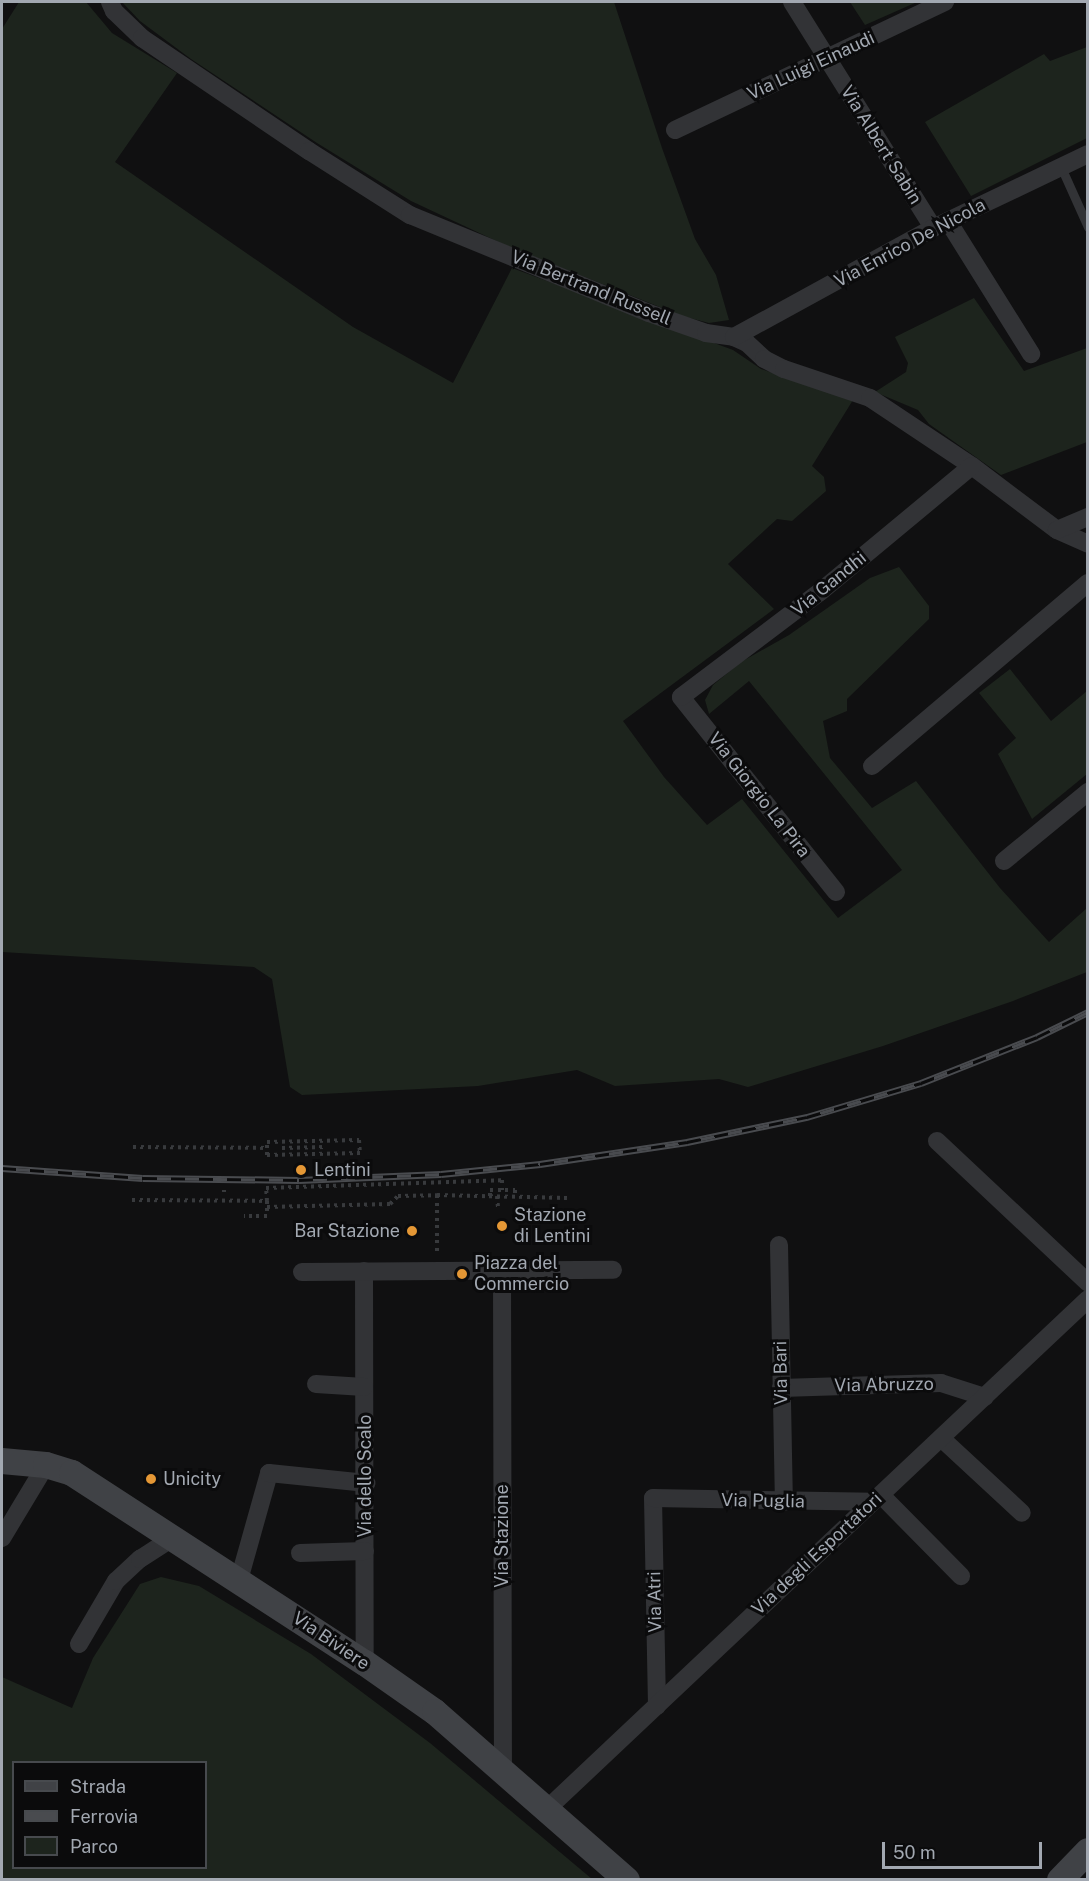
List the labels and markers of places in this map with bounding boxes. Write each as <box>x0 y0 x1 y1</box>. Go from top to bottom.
place label: Lentini <box>314 1159 371 1181</box>
marker: Lentini <box>292 1161 310 1179</box>
place label: Stazione di Lentini <box>514 1205 590 1248</box>
marker: Stazione di Lentini <box>495 1219 509 1233</box>
place label: Bar Stazione <box>294 1220 400 1242</box>
marker: Bar Stazione <box>405 1224 419 1238</box>
place label: Piazza del Commercio <box>474 1253 569 1296</box>
marker: Piazza del Commercio <box>455 1267 469 1281</box>
place label: Unicity <box>163 1468 221 1490</box>
marker: Unicity <box>144 1472 158 1486</box>

